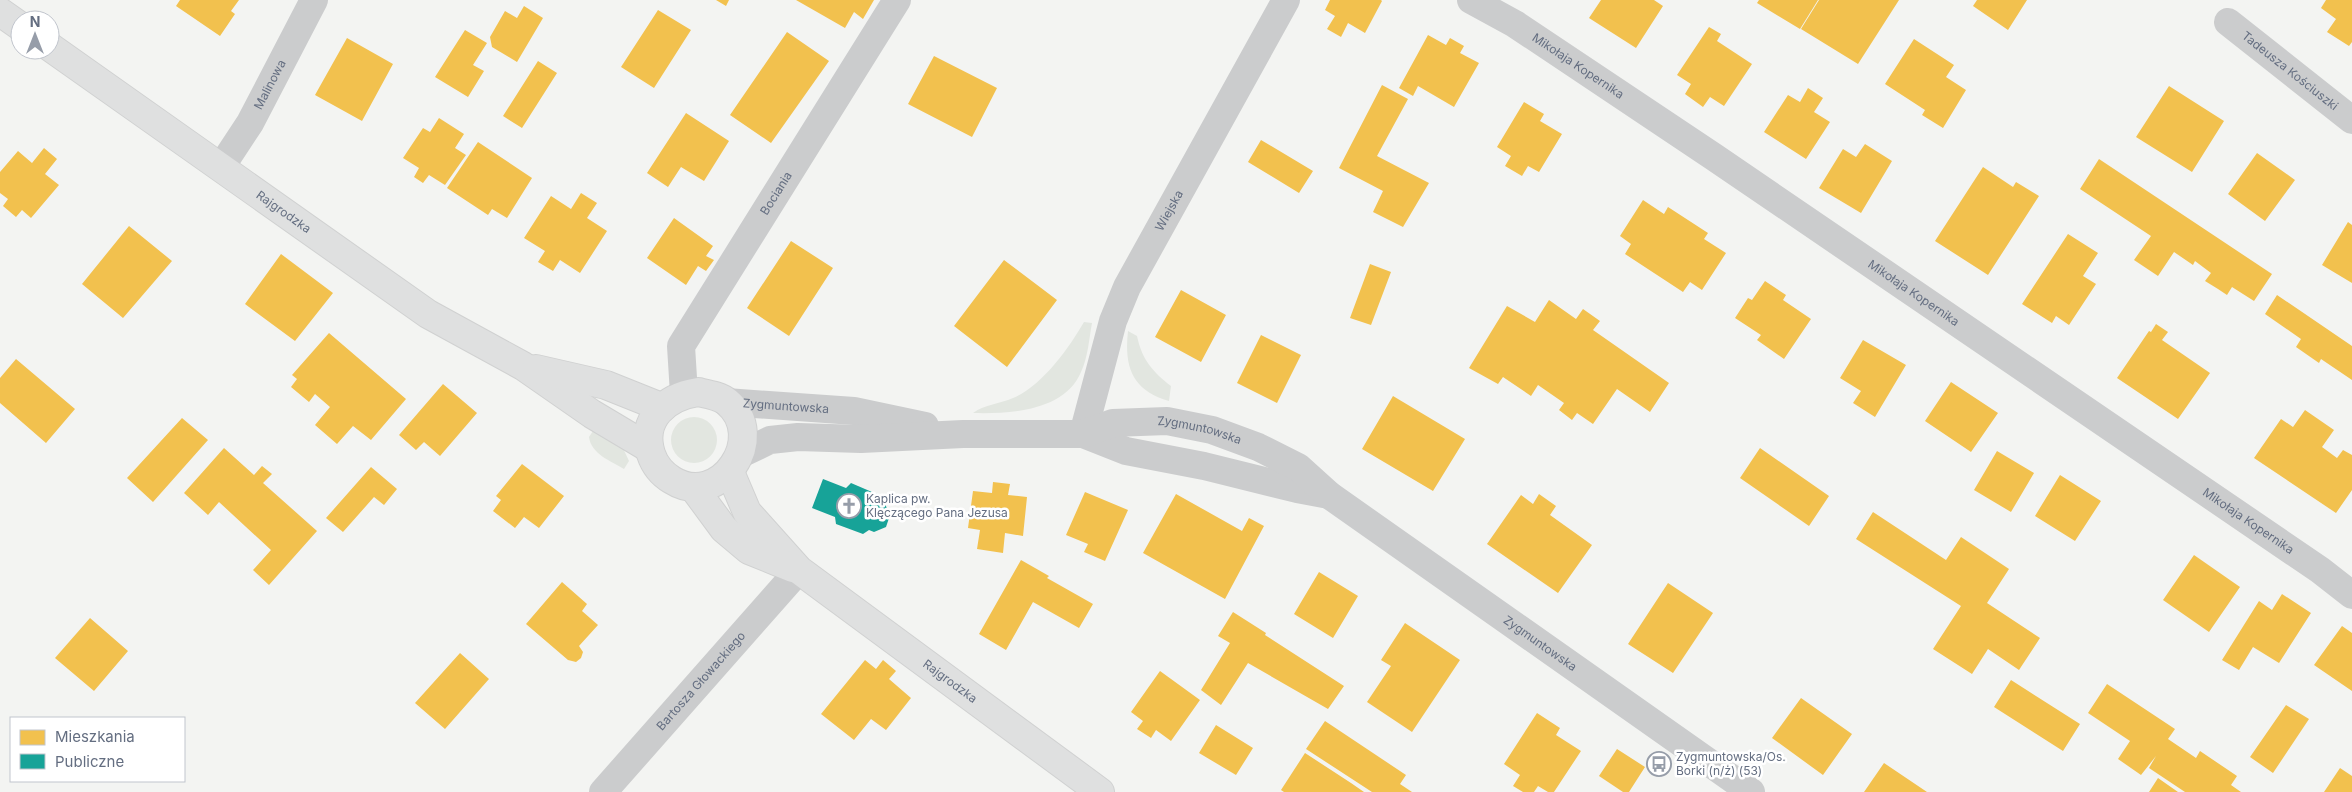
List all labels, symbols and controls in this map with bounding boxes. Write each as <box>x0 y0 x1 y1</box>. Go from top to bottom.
north arrow <box>10 10 60 60</box>
text: N <box>30 13 40 30</box>
street label: Tadeusza Kościuszki <box>2239 28 2342 113</box>
street label: Mikołaja Kopernika <box>1530 30 1627 102</box>
street label: Malinowa <box>250 57 289 112</box>
street label: Bociania <box>757 169 795 218</box>
street label: Rajgrodzka <box>254 187 314 236</box>
street label: Wiejska <box>1152 187 1186 233</box>
street label: Mikołaja Kopernika <box>1865 256 1962 329</box>
street label: Zygmuntowska <box>742 395 830 416</box>
street label: Zygmuntowska <box>1157 413 1244 447</box>
street label: Mikołaja Kopernika <box>2200 484 2297 557</box>
place label: Kaplica pw. Klęczącego Pana Jezusa <box>866 491 1008 520</box>
church icon: Kaplica pw. Klęczącego Pana Jezusa <box>836 493 862 519</box>
street label: Zygmuntowska <box>1501 612 1580 674</box>
street label: Bartosza Głowackiego <box>653 628 748 733</box>
street label: Rajgrodzka <box>920 656 980 706</box>
legend <box>10 717 185 782</box>
text: Mieszkania <box>55 727 135 746</box>
place label: Zygmuntowska/Os. Borki (n/ż) (53) <box>1676 749 1786 778</box>
bus stop icon: Zygmuntowska/Os. Borki (n/ż) (53) <box>1646 751 1672 777</box>
text: Publiczne <box>55 752 124 771</box>

